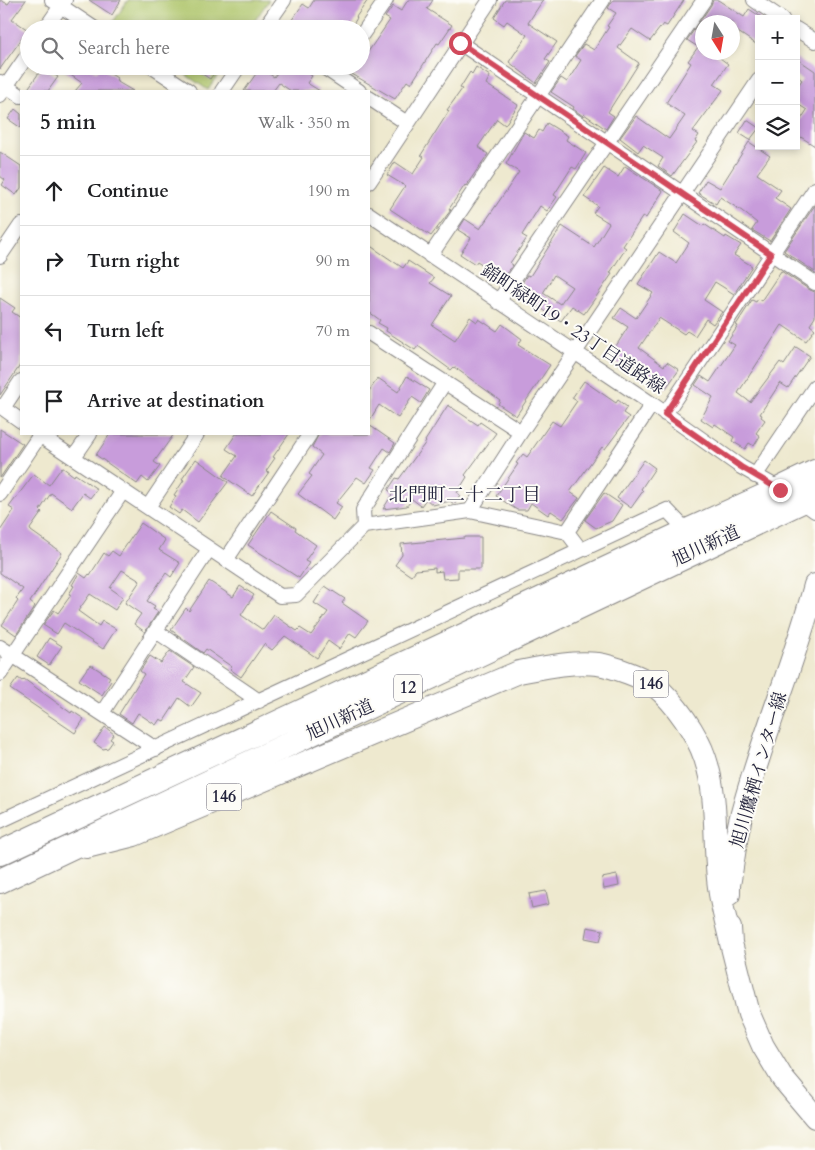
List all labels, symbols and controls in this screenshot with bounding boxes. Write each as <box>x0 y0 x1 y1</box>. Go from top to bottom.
north arrow <box>695 15 740 60</box>
map controls <box>755 15 800 150</box>
button: + <box>755 15 800 60</box>
search box <box>20 20 370 75</box>
route start <box>449 32 472 55</box>
icon: search <box>38 34 66 62</box>
text: Search here <box>78 35 170 61</box>
button: − <box>755 60 800 105</box>
button: layers <box>755 105 800 150</box>
text: 5 min <box>40 108 96 137</box>
text: Walk · 350 m <box>258 112 350 134</box>
icon: ahead <box>40 177 68 205</box>
text: Continue <box>87 178 169 204</box>
text: 190 m <box>308 180 350 202</box>
icon: right <box>40 247 68 275</box>
text: Turn right <box>87 248 179 274</box>
text: 90 m <box>316 250 350 272</box>
street label: 錦町緑町19・23丁目道路線 <box>476 258 670 400</box>
icon: left <box>40 317 68 345</box>
text: Turn left <box>87 318 164 344</box>
text: 70 m <box>316 320 350 342</box>
icon: arrive <box>40 387 68 415</box>
text: Arrive at destination <box>87 388 264 414</box>
route end <box>769 479 792 502</box>
district label: 北門町二十二丁目 <box>389 482 541 508</box>
street label: 旭川新道 <box>668 519 744 573</box>
road number: 146 <box>634 671 668 698</box>
road number: 12 <box>394 674 422 701</box>
street label: 旭川鷹栖インター線 <box>725 689 793 851</box>
street label: 旭川新道 <box>302 693 378 747</box>
road number: 146 <box>206 784 242 810</box>

